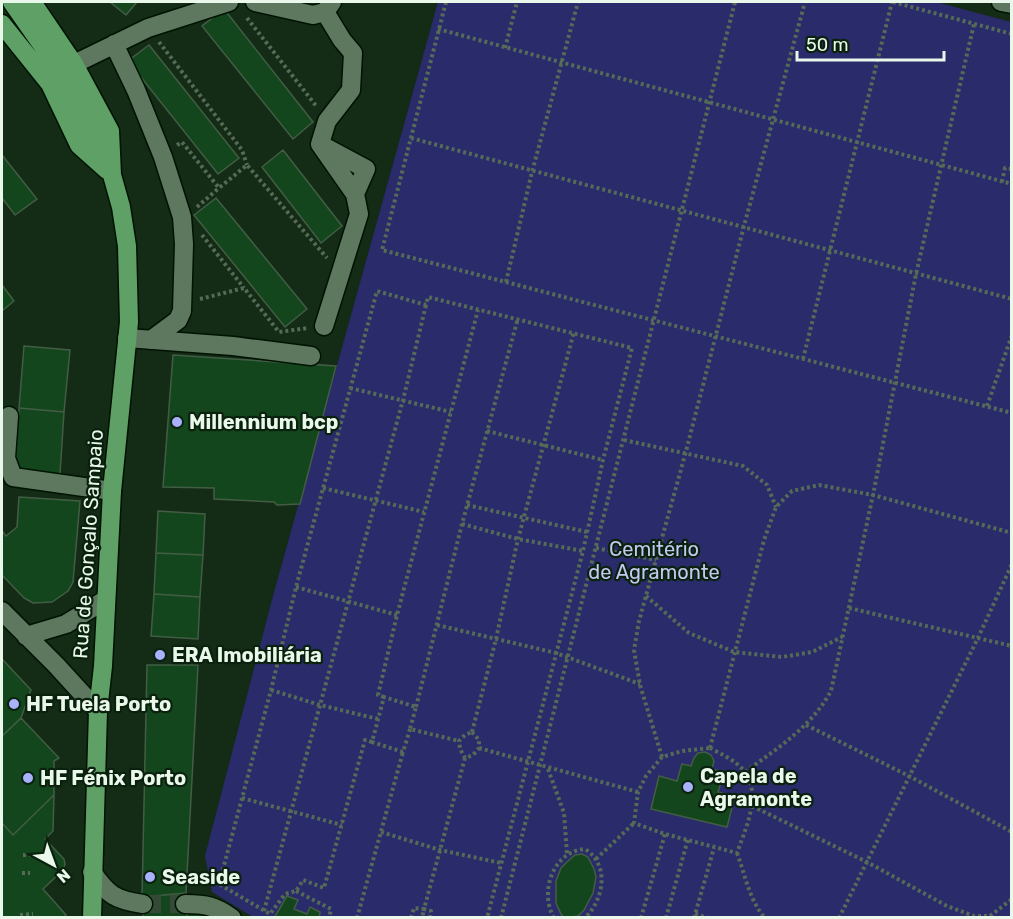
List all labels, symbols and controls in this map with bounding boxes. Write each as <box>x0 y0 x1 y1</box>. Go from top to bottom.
scale bar <box>797 24 944 62</box>
text: 50 m <box>806 34 849 56</box>
place label: Millennium bcp <box>189 410 338 434</box>
marker: Millennium bcp <box>170 415 184 429</box>
street label: Rua de Gonçalo Sampaio <box>68 428 108 660</box>
park label: Cemitério de Agramonte <box>588 537 720 584</box>
place label: ERA Imobiliária <box>172 643 322 667</box>
marker: ERA Imobiliária <box>153 648 167 662</box>
place label: HF Tuela Porto <box>26 692 171 716</box>
marker: HF Tuela Porto <box>7 697 21 711</box>
place label: Capela de Agramonte <box>700 764 812 811</box>
place label: HF Fénix Porto <box>40 766 186 790</box>
marker: HF Fénix Porto <box>21 771 35 785</box>
marker: Capela de Agramonte <box>681 780 695 794</box>
north arrow <box>24 835 84 895</box>
text: N <box>53 865 74 887</box>
place label: Seaside <box>162 865 240 889</box>
marker: Seaside <box>143 870 157 884</box>

